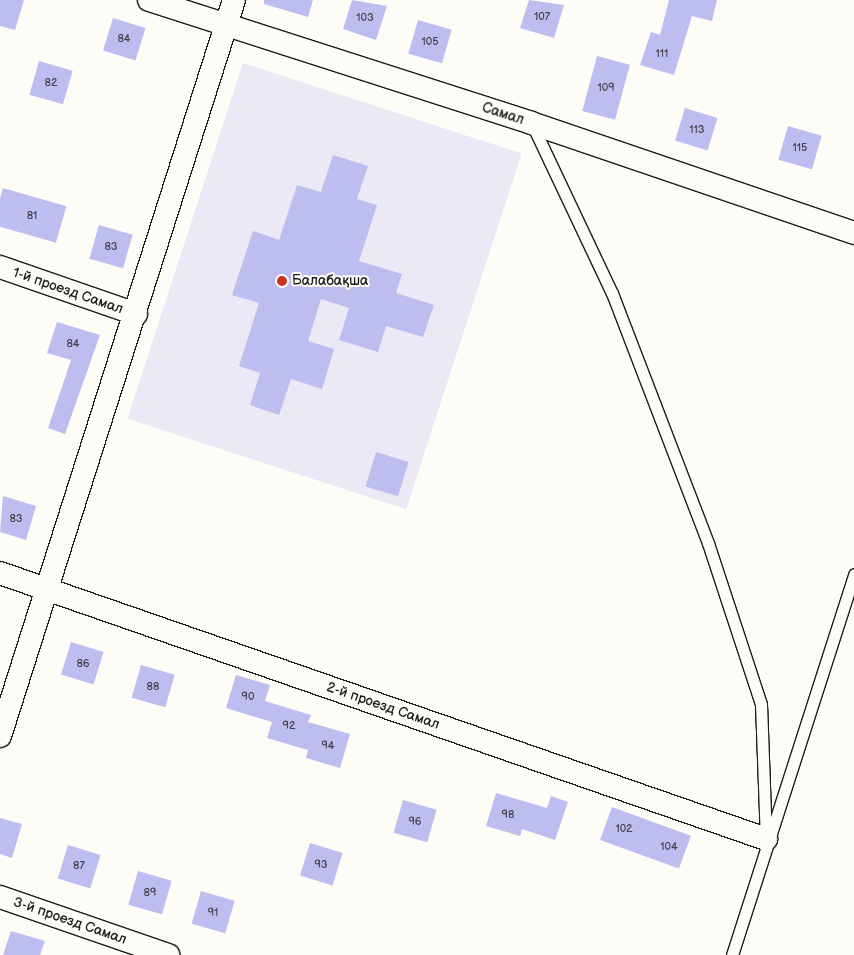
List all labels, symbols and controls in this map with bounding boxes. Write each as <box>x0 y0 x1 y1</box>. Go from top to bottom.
house number: 107 <box>534 10 550 24</box>
house number: 103 <box>356 11 374 25</box>
house number: 84 <box>117 32 131 46</box>
house number: 105 <box>421 35 439 49</box>
house number: 111 <box>656 47 668 61</box>
house number: 82 <box>45 76 57 90</box>
house number: 109 <box>597 81 615 95</box>
street label: Самал <box>480 99 526 129</box>
house number: 113 <box>689 123 705 137</box>
house number: 115 <box>793 141 807 155</box>
house number: 81 <box>27 209 37 223</box>
house number: 83 <box>104 240 118 254</box>
street label: 1-й проезд Самал <box>11 264 125 318</box>
place label: Балабақша <box>292 273 368 289</box>
marker: Балабақша <box>276 275 288 287</box>
house number: 84 <box>66 337 80 351</box>
house number: 83 <box>9 512 23 526</box>
house number: 86 <box>76 657 90 671</box>
street label: 2-й проезд Самал <box>324 679 442 733</box>
house number: 88 <box>147 680 159 694</box>
house number: 90 <box>242 690 254 704</box>
house number: 92 <box>283 719 295 733</box>
house number: 94 <box>321 739 335 753</box>
house number: 98 <box>502 808 514 822</box>
house number: 96 <box>408 815 422 829</box>
house number: 102 <box>615 822 633 836</box>
house number: 104 <box>660 840 678 854</box>
house number: 93 <box>314 858 328 872</box>
house number: 87 <box>73 859 85 873</box>
house number: 89 <box>144 886 156 900</box>
street label: 3-й проезд Самал <box>11 894 129 948</box>
house number: 91 <box>208 906 218 920</box>

